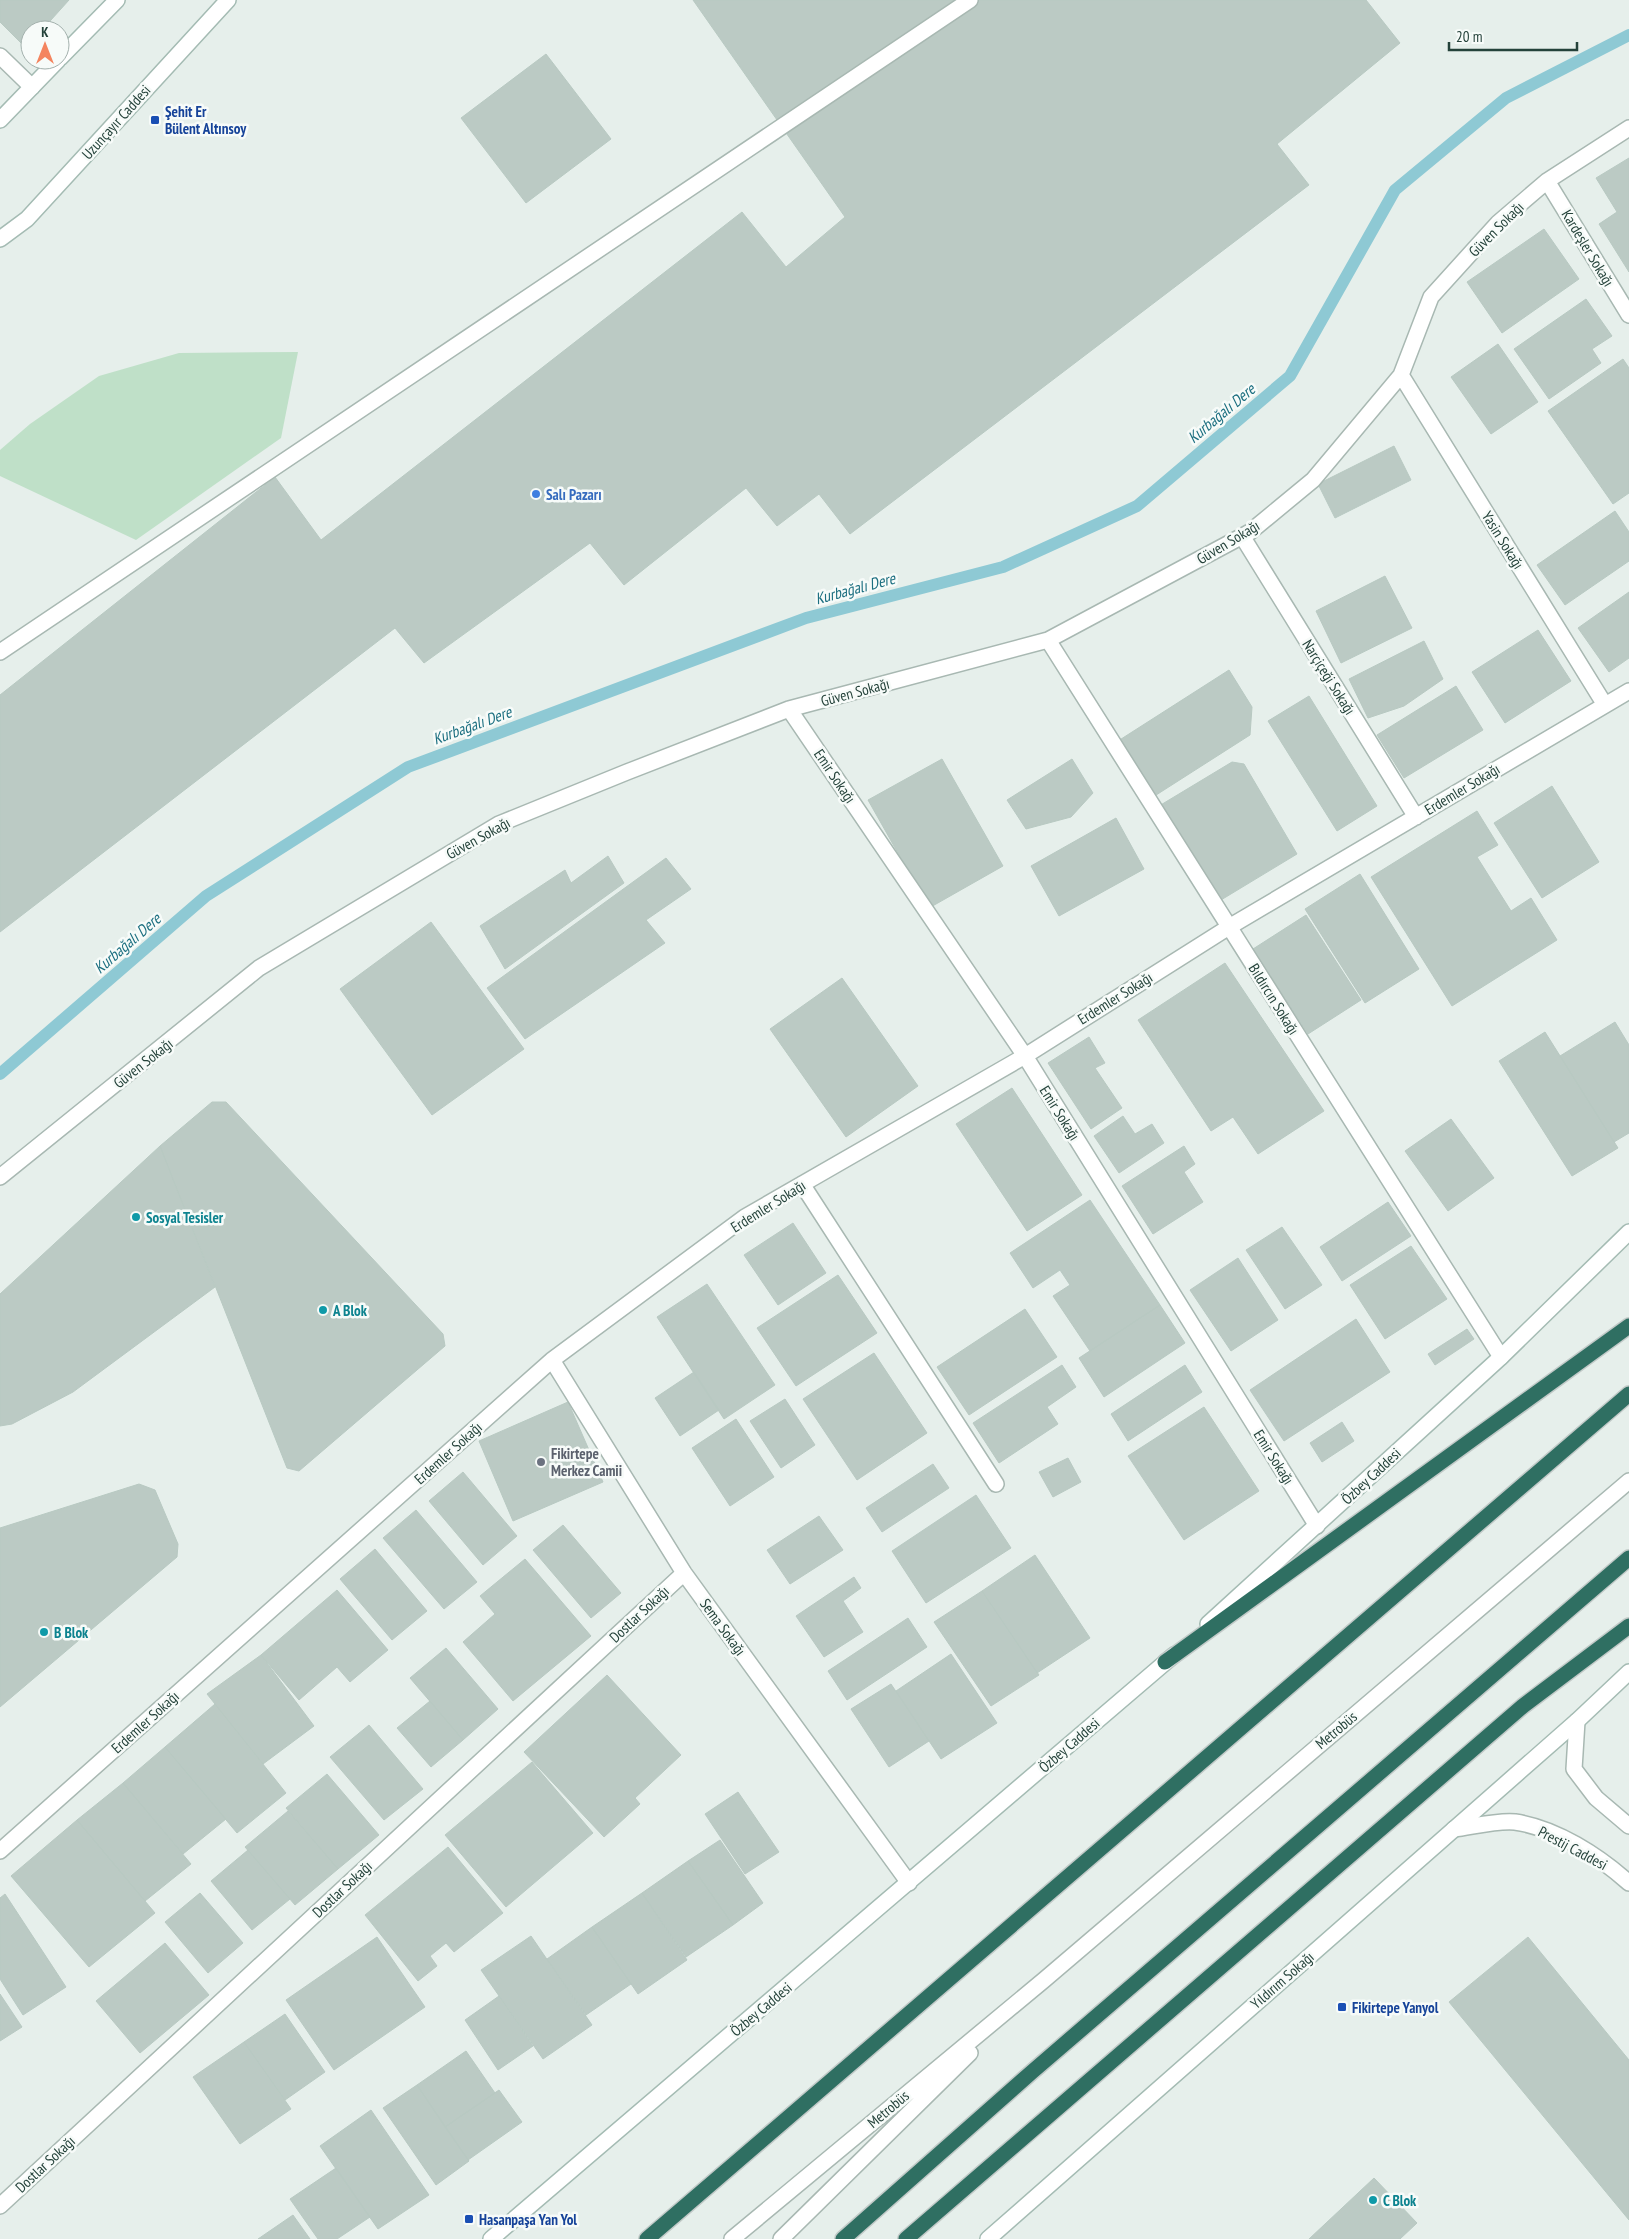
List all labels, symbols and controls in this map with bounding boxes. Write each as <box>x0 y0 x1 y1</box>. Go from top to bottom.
north arrow <box>20 20 70 70</box>
scale bar <box>1449 20 1576 52</box>
text: K <box>41 23 49 41</box>
text: 20 m <box>1456 27 1482 46</box>
street label: Uzunçayır Caddesi <box>77 81 155 163</box>
place label: Şehit Er Bülent Altınsoy <box>165 102 247 138</box>
marker: Şehit Er Bülent Altınsoy <box>149 114 161 126</box>
street label: Güven Sokağı <box>1464 197 1528 261</box>
street label: Kardeşler Sokağı <box>1558 206 1618 290</box>
water label: Kurbağalı Dere <box>1183 378 1260 447</box>
place label: Salı Pazarı <box>546 485 602 504</box>
marker: Salı Pazarı <box>530 488 542 500</box>
street label: Yasin Sokağı <box>1478 508 1528 572</box>
street label: Güven Sokağı <box>1193 516 1263 568</box>
water label: Kurbağalı Dere <box>813 567 899 608</box>
street label: Narçiçeği Sokağı <box>1298 636 1360 718</box>
street label: Güven Sokağı <box>819 674 891 710</box>
water label: Kurbağalı Dere <box>430 701 515 748</box>
street label: Emir Sokağı <box>810 745 860 807</box>
street label: Erdemler Sokağı <box>1421 759 1503 819</box>
street label: Güven Sokağı <box>443 813 513 863</box>
water label: Kurbağalı Dere <box>89 908 166 977</box>
street label: Bıldırcın Sokağı <box>1245 960 1303 1038</box>
street label: Erdemler Sokağı <box>1074 968 1156 1028</box>
street label: Güven Sokağı <box>110 1034 176 1092</box>
street label: Emir Sokağı <box>1036 1082 1084 1144</box>
street label: Erdemler Sokağı <box>727 1176 809 1236</box>
place label: Sosyal Tesisler <box>146 1208 224 1227</box>
marker: Sosyal Tesisler <box>130 1211 142 1223</box>
place label: A Blok <box>332 1301 368 1320</box>
marker: A Blok <box>317 1304 329 1316</box>
street label: Erdemler Sokağı <box>410 1418 486 1488</box>
street label: Emir Sokağı <box>1250 1426 1298 1488</box>
place label: Fikirtepe Merkez Camii <box>551 1444 622 1480</box>
street label: Özbey Caddesi <box>1337 1444 1405 1508</box>
marker: Fikirtepe Merkez Camii <box>535 1456 547 1468</box>
street label: Dostlar Sokağı <box>605 1582 673 1646</box>
street label: Sema Sokağı <box>696 1595 750 1659</box>
place label: B Blok <box>54 1623 89 1642</box>
marker: B Blok <box>38 1626 50 1638</box>
street label: Erdemler Sokağı <box>107 1687 183 1757</box>
street label: Metrobüs <box>1311 1707 1361 1753</box>
street label: Özbey Caddesi <box>1035 1713 1103 1777</box>
street label: Prestij Caddesi <box>1535 1822 1611 1874</box>
street label: Dostlar Sokağı <box>308 1857 376 1921</box>
street label: Yıldırım Sokağı <box>1246 1947 1318 2013</box>
street label: Özbey Caddesi <box>726 1978 796 2040</box>
place label: Fikirtepe Yanyol <box>1352 1998 1439 2017</box>
marker: Fikirtepe Yanyol <box>1336 2001 1348 2013</box>
street label: Metrobüs <box>863 2086 913 2132</box>
street label: Dostlar Sokağı <box>11 2132 79 2196</box>
place label: C Blok <box>1383 2191 1417 2210</box>
marker: C Blok <box>1367 2194 1379 2206</box>
place label: Hasanpaşa Yan Yol <box>479 2210 577 2229</box>
marker: Hasanpaşa Yan Yol <box>463 2213 475 2225</box>

